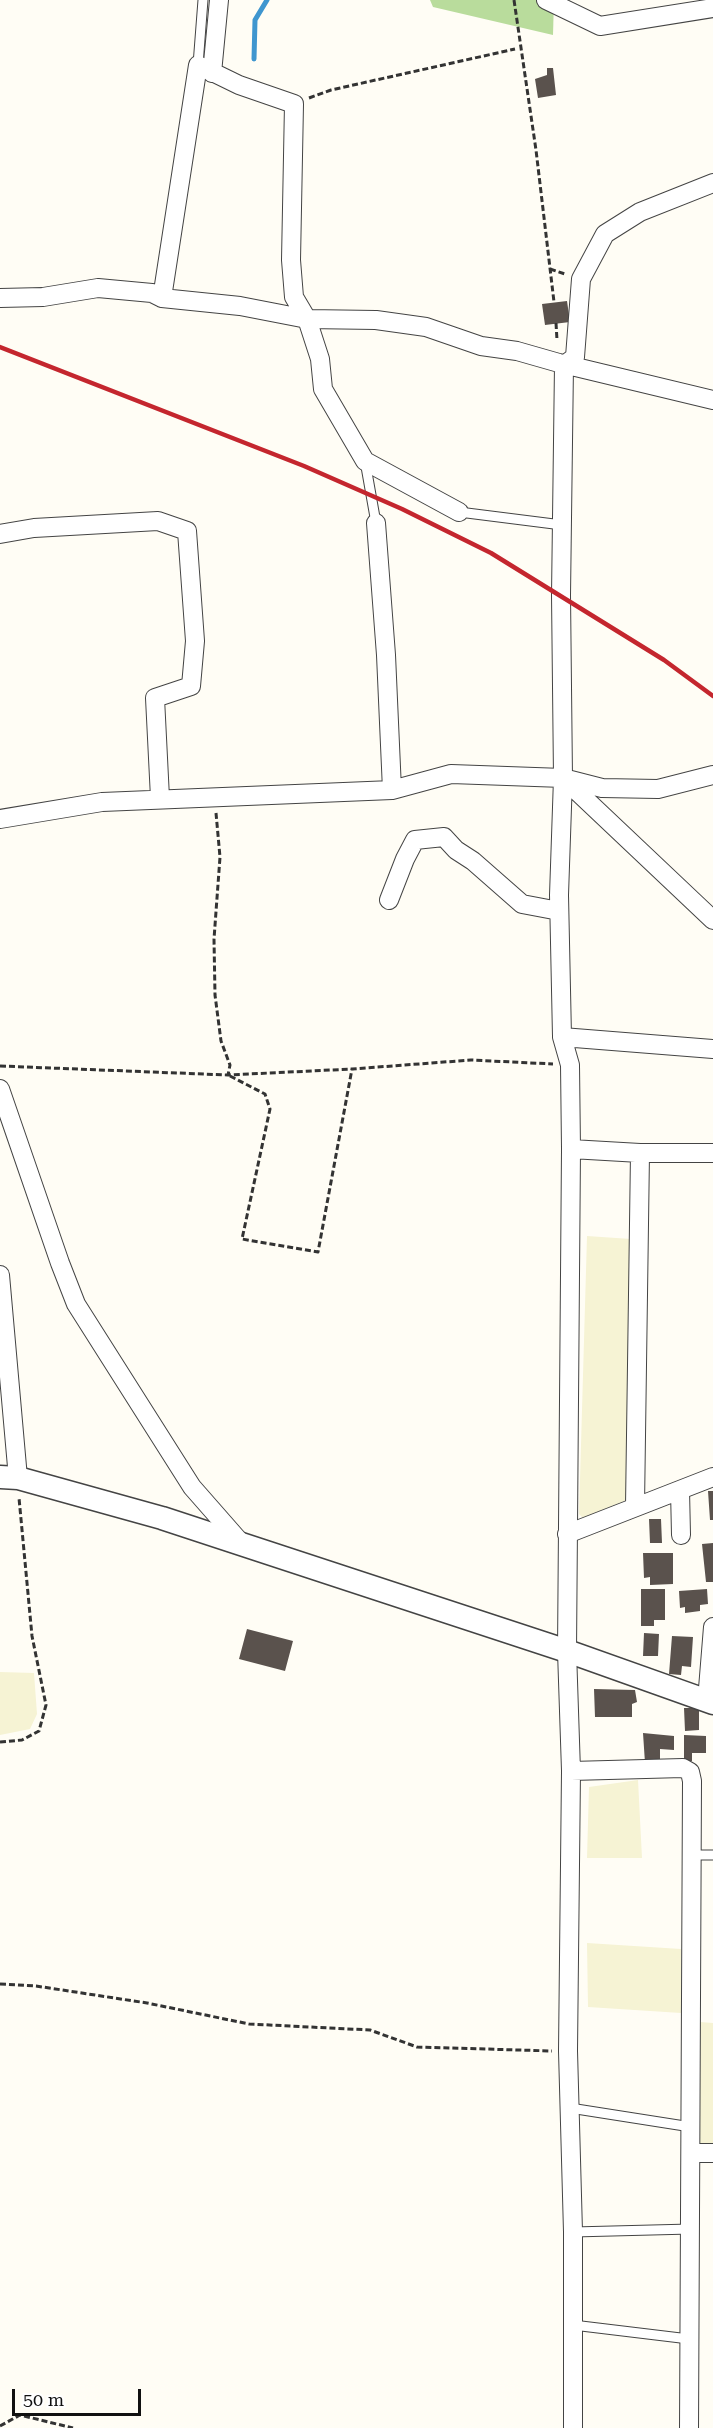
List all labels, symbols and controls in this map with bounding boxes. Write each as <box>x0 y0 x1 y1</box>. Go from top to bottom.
scale bar <box>15 2377 144 2415</box>
text: 50 m <box>23 2389 64 2410</box>

